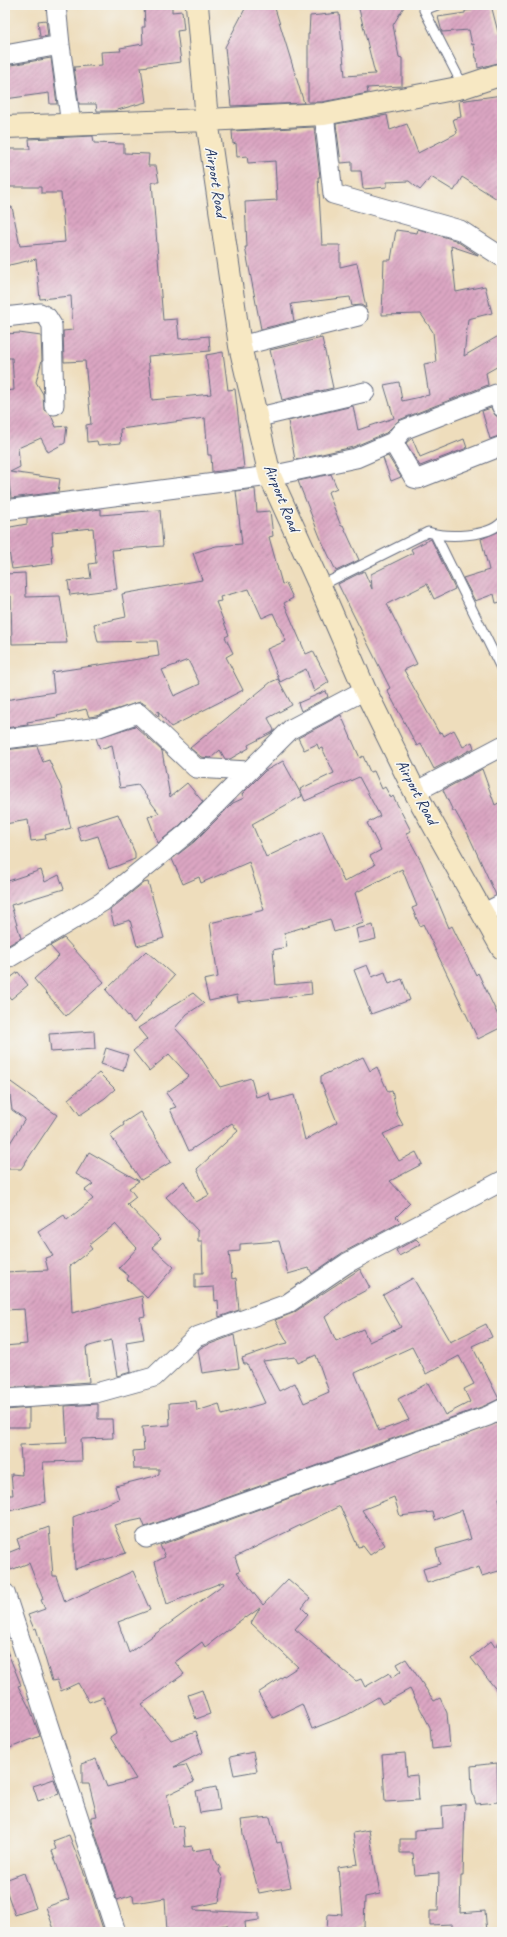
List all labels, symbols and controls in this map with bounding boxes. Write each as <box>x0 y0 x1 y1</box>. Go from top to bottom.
street label: Airport Road <box>201 145 232 221</box>
street label: Airport Road <box>259 461 306 537</box>
street label: Airport Road <box>392 756 444 830</box>

